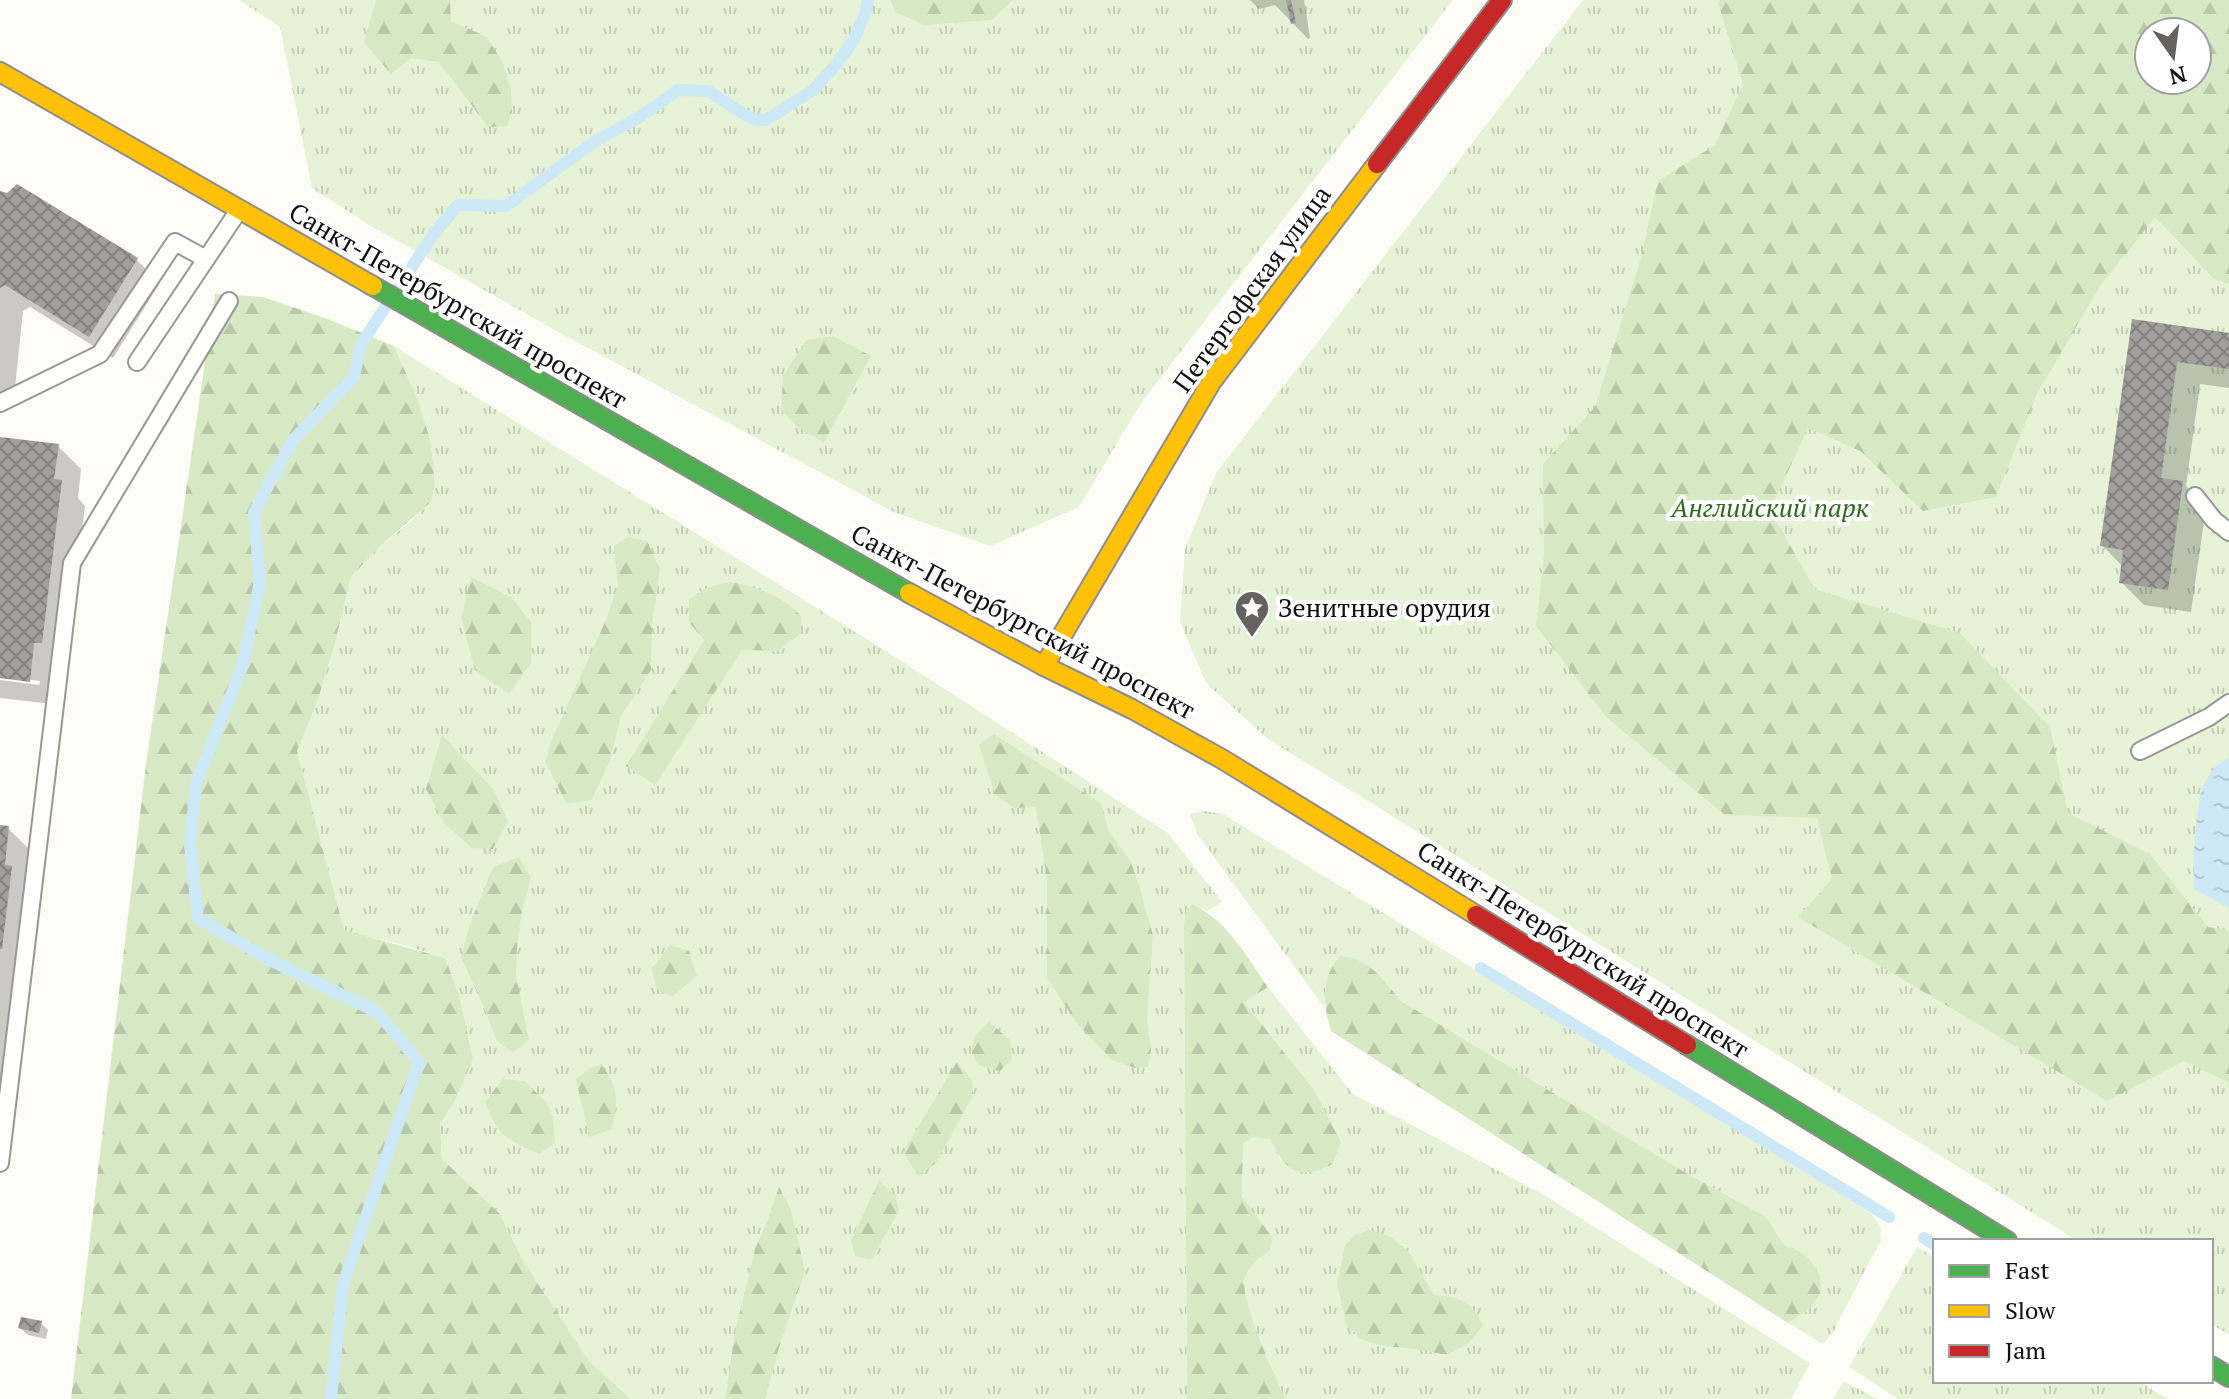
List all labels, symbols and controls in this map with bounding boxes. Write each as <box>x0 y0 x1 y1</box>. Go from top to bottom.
north arrow <box>2133 16 2213 96</box>
text: N <box>2166 60 2190 92</box>
street label: Петергофская улица <box>1165 178 1338 399</box>
street label: Санкт-Петербургский проспект <box>283 194 634 416</box>
park label: Английский парк <box>1669 490 1869 524</box>
street label: Санкт-Петербургский проспект <box>846 516 1202 727</box>
place icon: Зенитные орудия <box>1233 589 1271 639</box>
place label: Зенитные орудия <box>1278 590 1491 624</box>
street label: Санкт-Петербургский проспект <box>1411 833 1756 1066</box>
legend <box>1933 1239 2213 1383</box>
text: Fast <box>2005 1254 2050 1286</box>
text: Slow <box>2005 1294 2056 1326</box>
text: Jam <box>2005 1334 2046 1366</box>

